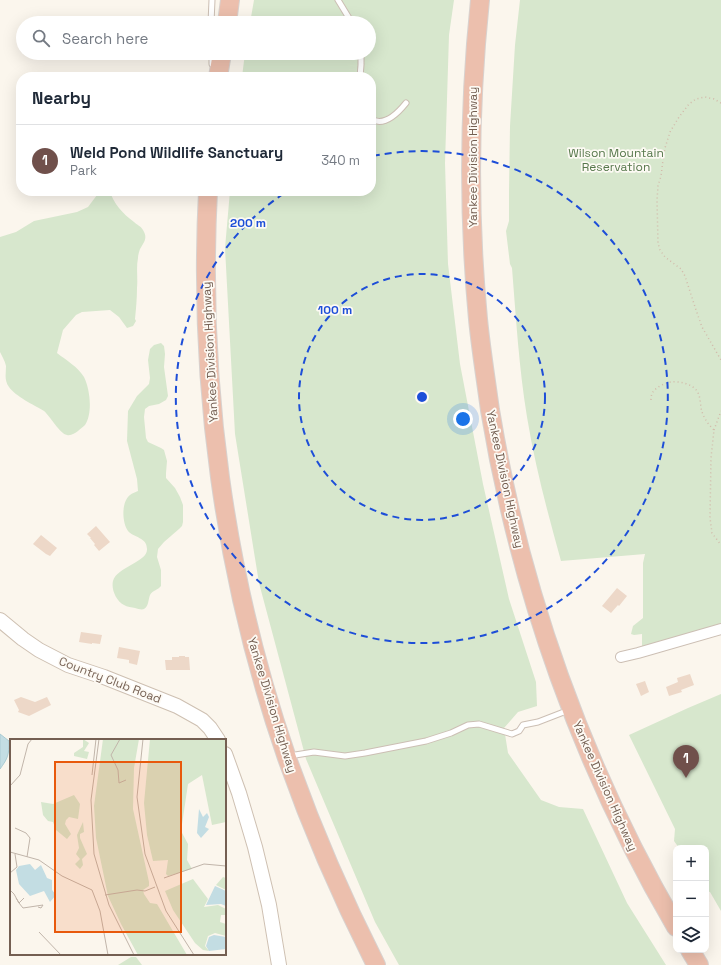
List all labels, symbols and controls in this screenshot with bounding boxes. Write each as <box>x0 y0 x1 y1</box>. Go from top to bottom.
search box <box>16 16 376 60</box>
icon: search <box>30 27 52 49</box>
text: Search here <box>62 29 148 48</box>
text: Nearby <box>32 87 91 109</box>
street label: Yankee Division Highway <box>465 87 481 227</box>
text: Weld Pond Wildlife Sanctuary <box>70 143 283 162</box>
park label: Wilson Mountain Reservation <box>568 145 664 175</box>
text: 1 <box>42 152 48 169</box>
text: 340 m <box>321 152 360 169</box>
text: Park <box>70 162 97 179</box>
text: 200 m <box>230 215 266 231</box>
street label: Yankee Division Highway <box>198 281 222 423</box>
text: 100 m <box>318 302 352 318</box>
centre of rings <box>415 390 429 404</box>
street label: Yankee Division Highway <box>483 408 527 550</box>
your location <box>453 409 473 429</box>
street label: Yankee Division Highway <box>244 635 300 775</box>
street label: Country Club Road <box>57 653 163 707</box>
street label: Yankee Division Highway <box>569 718 641 854</box>
inset map <box>10 739 226 955</box>
pin: 1 <box>673 745 699 778</box>
map controls <box>673 845 709 953</box>
button: + <box>673 845 709 881</box>
button: − <box>673 881 709 917</box>
button: layers <box>673 917 709 953</box>

